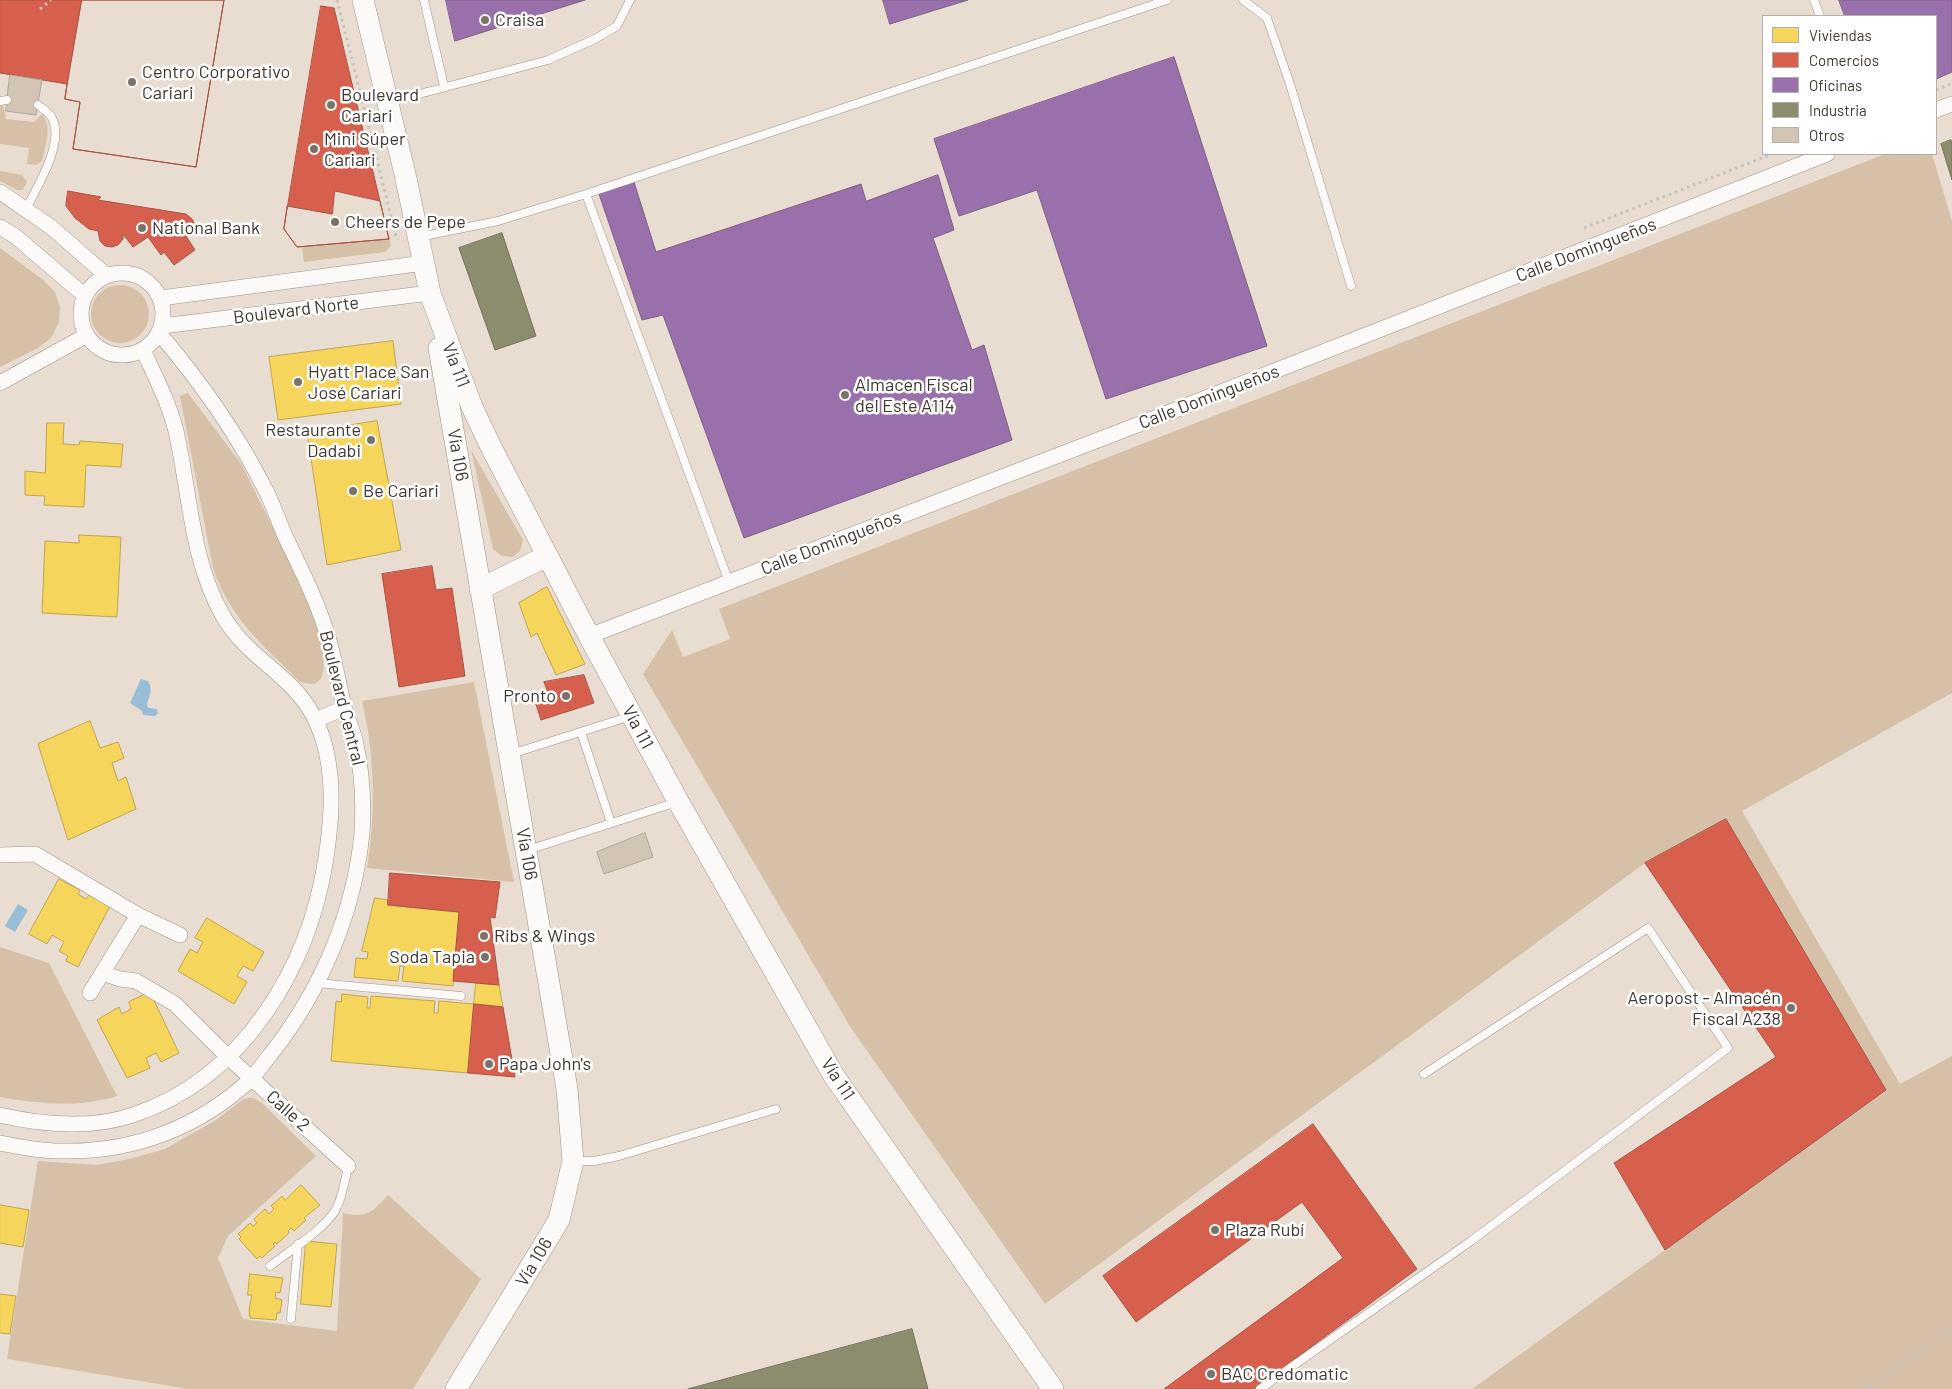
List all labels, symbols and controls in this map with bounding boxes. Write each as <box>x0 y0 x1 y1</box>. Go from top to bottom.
place label: Craisa <box>495 9 544 31</box>
marker: Craisa <box>479 14 491 26</box>
legend <box>1762 15 1937 155</box>
text: Viviendas <box>1809 26 1872 44</box>
text: Comercios <box>1809 51 1879 69</box>
place label: Centro Corporativo Cariari <box>142 61 290 104</box>
marker: Centro Corporativo Cariari <box>126 76 138 88</box>
text: Oficinas <box>1809 76 1862 94</box>
place label: Boulevard Cariari <box>341 84 419 126</box>
marker: Boulevard Cariari <box>325 99 337 111</box>
text: Industria <box>1809 101 1867 119</box>
text: Otros <box>1809 126 1845 144</box>
place label: Mini Súper Cariari <box>324 128 406 170</box>
marker: Mini Súper Cariari <box>308 143 320 155</box>
place label: Cheers de Pepe <box>345 211 466 233</box>
street label: Calle Domingueños <box>1513 213 1659 287</box>
marker: Cheers de Pepe <box>329 216 341 228</box>
place label: National Bank <box>152 217 260 239</box>
marker: National Bank <box>136 222 148 234</box>
street label: Boulevard Norte <box>232 292 360 328</box>
street label: Vía 111 <box>438 340 474 390</box>
street label: Calle Domingueños <box>1136 360 1282 434</box>
place label: Hyatt Place San José Cariari <box>308 361 430 404</box>
place label: Almacen Fiscal del Este A114 <box>855 374 973 416</box>
marker: Hyatt Place San José Cariari <box>292 376 304 388</box>
marker: Almacen Fiscal del Este A114 <box>839 389 851 401</box>
place label: Restaurante Dadabi <box>265 419 361 462</box>
street label: Vía 106 <box>443 427 473 483</box>
marker: Restaurante Dadabi <box>365 434 377 446</box>
place label: Be Cariari <box>363 480 439 502</box>
marker: Be Cariari <box>347 485 359 497</box>
street label: Calle Domingueños <box>758 506 904 580</box>
street label: Boulevard Central <box>315 628 369 768</box>
place label: Pronto <box>503 685 556 707</box>
marker: Pronto <box>560 690 572 702</box>
street label: Vía 111 <box>618 702 658 752</box>
street label: Vía 106 <box>512 826 542 882</box>
place label: Ribs & Wings <box>494 925 595 947</box>
marker: Ribs & Wings <box>478 930 490 942</box>
place label: Soda Tapia <box>389 946 475 968</box>
marker: Soda Tapia <box>479 951 491 963</box>
place label: Aeropost - Almacén Fiscal A238 <box>1628 987 1781 1030</box>
marker: Aeropost - Almacén Fiscal A238 <box>1785 1002 1797 1014</box>
place label: Papa John's <box>499 1053 591 1075</box>
street label: Vía 111 <box>816 1054 860 1104</box>
marker: Papa John's <box>483 1058 495 1070</box>
street label: Calle 2 <box>262 1086 314 1136</box>
place label: Plaza Rubí <box>1225 1219 1304 1241</box>
marker: Plaza Rubí <box>1209 1224 1221 1236</box>
street label: Vía 106 <box>511 1234 557 1290</box>
place label: BAC Credomatic <box>1221 1363 1348 1385</box>
marker: BAC Credomatic <box>1205 1368 1217 1380</box>

